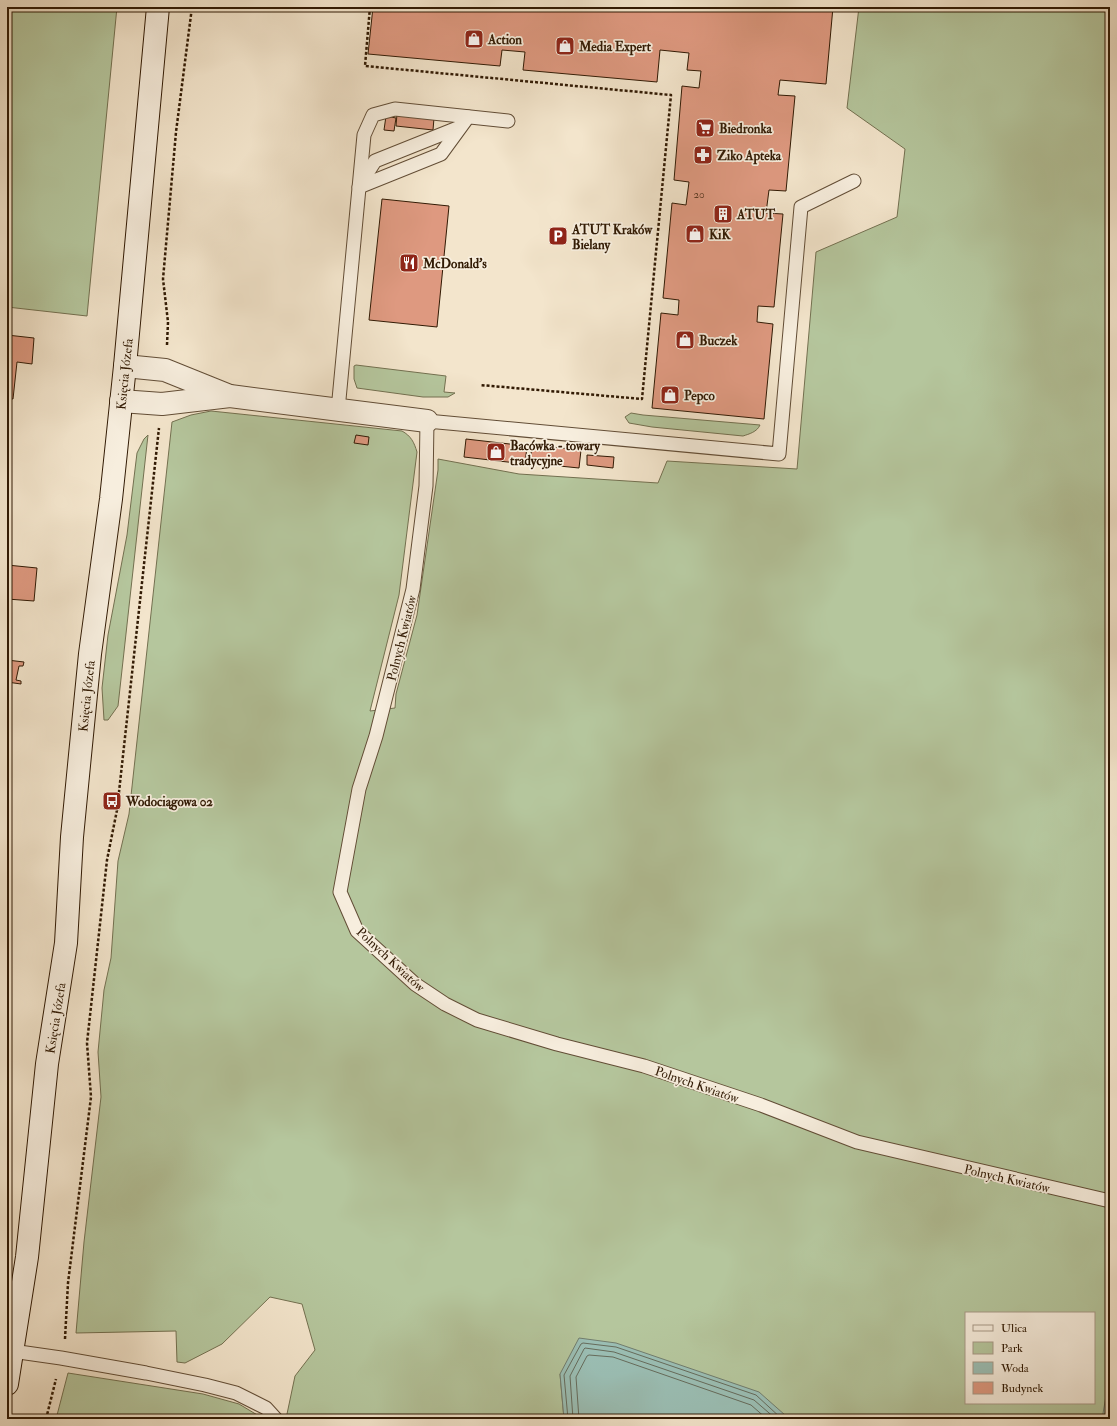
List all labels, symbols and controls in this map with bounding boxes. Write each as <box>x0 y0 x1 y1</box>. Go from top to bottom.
shop icon: Action <box>463 28 485 50</box>
place label: Action <box>487 32 522 48</box>
shop icon: Media Expert <box>554 35 576 57</box>
place label: Media Expert <box>578 39 652 56</box>
supermarket icon: Biedronka <box>694 117 716 139</box>
place label: Biedronka <box>719 121 773 137</box>
pharmacy icon: Ziko Apteka <box>692 144 714 166</box>
place label: Ziko Apteka <box>717 148 782 165</box>
house number: 20 <box>693 188 705 201</box>
building icon: ATUT <box>712 203 734 225</box>
place label: ATUT <box>736 207 775 223</box>
place label: ATUT Kraków Bielany <box>571 222 653 254</box>
shop icon: KiK <box>684 223 706 245</box>
parking icon: ATUT Kraków Bielany <box>547 225 569 247</box>
place label: KiK <box>709 227 732 243</box>
restaurant icon: McDonald's <box>398 252 420 274</box>
place label: McDonald's <box>422 256 487 272</box>
shop icon: Buczek <box>674 329 696 351</box>
place label: Buczek <box>699 333 738 349</box>
street label: Księcia Józefa <box>113 337 137 411</box>
shop icon: Pepco <box>659 384 681 406</box>
place label: Pepco <box>684 388 715 405</box>
place label: Bacówka - towary tradycyjne <box>510 438 601 470</box>
shop icon: Bacówka - towary tradycyjne <box>485 441 507 463</box>
street label: Polnych Kwiatów <box>384 593 422 683</box>
street label: Księcia Józefa <box>75 659 99 733</box>
bus stop icon: Wodociągowa 02 <box>101 790 123 812</box>
place label: Wodociągowa 02 <box>125 794 213 811</box>
street label: Polnych Kwiatów <box>352 924 429 997</box>
street label: Księcia Józefa <box>42 981 70 1055</box>
street label: Polnych Kwiatów <box>652 1063 742 1108</box>
street label: Polnych Kwiatów <box>962 1161 1052 1198</box>
legend <box>965 1312 1095 1404</box>
text: Ulica <box>1001 1321 1028 1336</box>
text: Park <box>1001 1341 1023 1356</box>
text: Woda <box>1000 1361 1030 1376</box>
text: Budynek <box>1001 1381 1043 1396</box>

